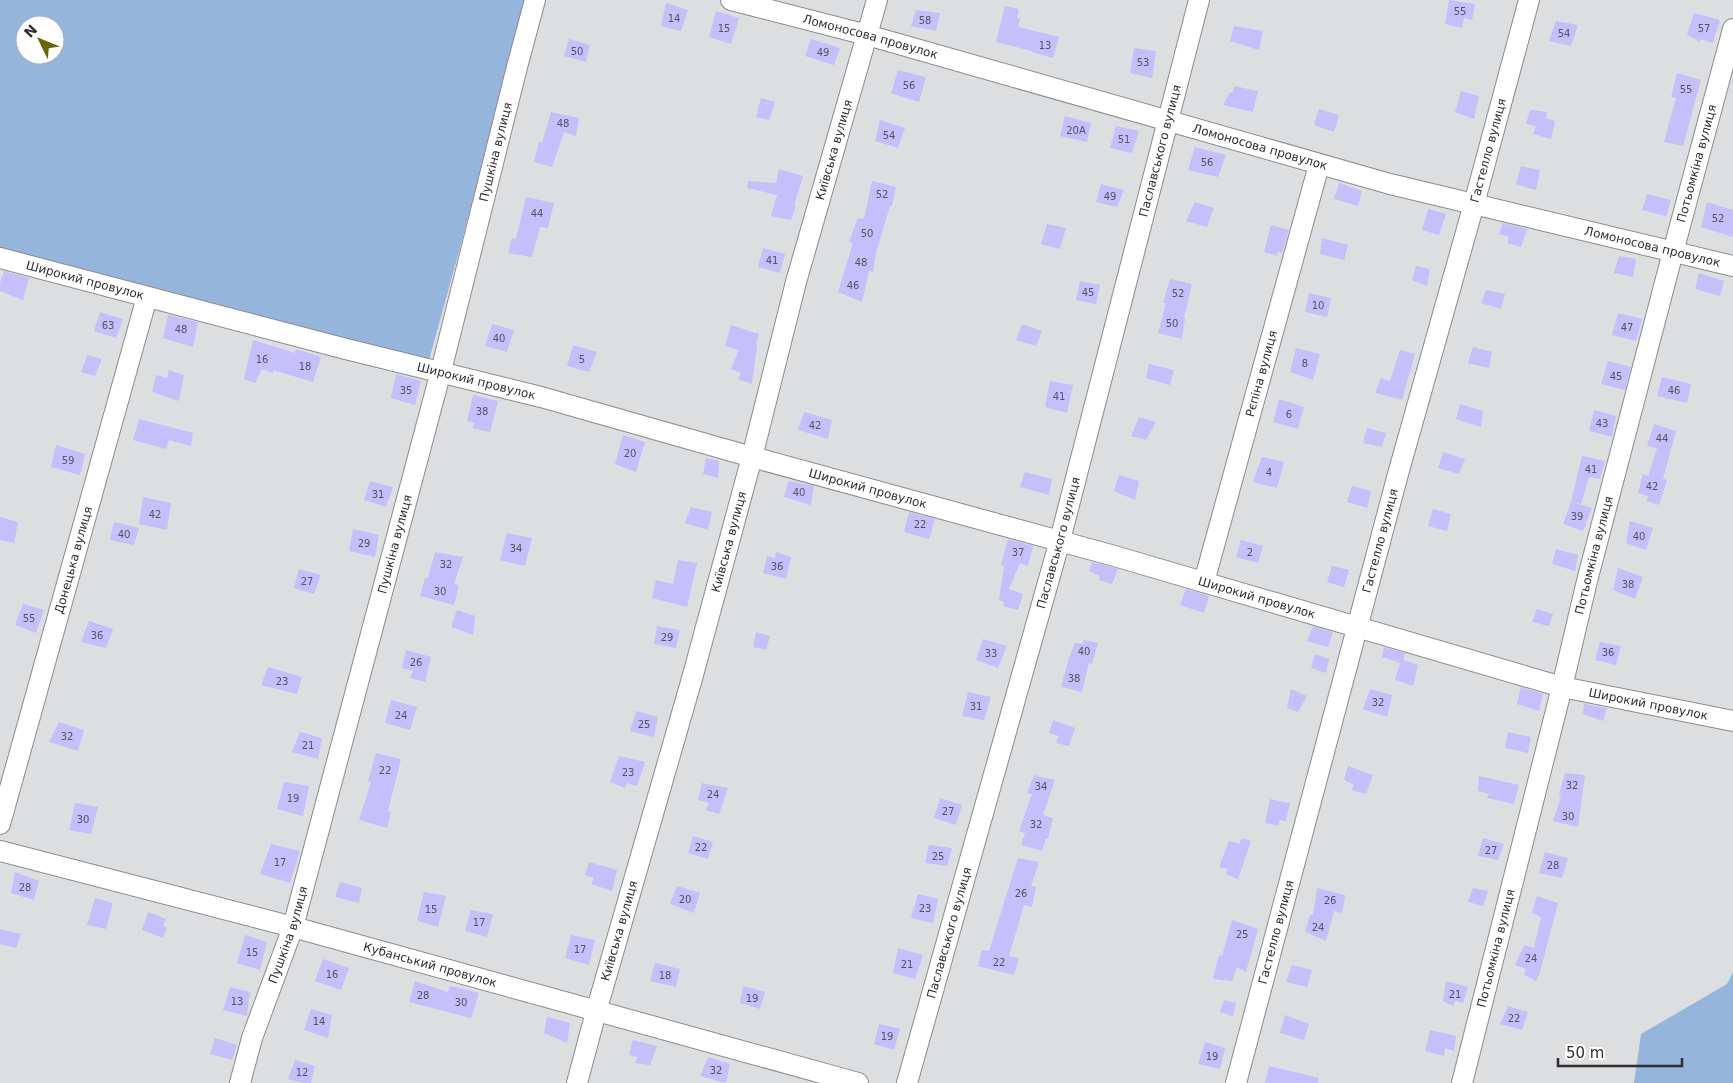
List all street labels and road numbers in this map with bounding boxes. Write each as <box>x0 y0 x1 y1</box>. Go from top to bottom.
street label: Ломоносова провулок <box>801 12 939 62</box>
street label: Паславського вулиця <box>1136 83 1184 218</box>
street label: Гастелло вулиця <box>1468 97 1509 204</box>
street label: Київська вулиця <box>813 98 855 202</box>
street label: Пушкіна вулиця <box>477 101 515 203</box>
street label: Потьомкіна вулиця <box>1674 103 1719 224</box>
street label: Ломоносова провулок <box>1191 121 1329 173</box>
street label: Ломоносова провулок <box>1583 224 1722 270</box>
street label: Широкий провулок <box>25 258 146 303</box>
street label: Рєпіна вулиця <box>1243 329 1280 419</box>
street label: Широкий провулок <box>416 360 537 402</box>
street label: Широкий провулок <box>807 466 928 511</box>
street label: Паславського вулиця <box>1034 475 1083 610</box>
street label: Гастелло вулиця <box>1360 487 1401 594</box>
street label: Київська вулиця <box>709 490 749 594</box>
street label: Пушкіна вулиця <box>375 493 415 595</box>
street label: Потьомкіна вулиця <box>1572 495 1616 616</box>
street label: Донецька вулиця <box>52 505 95 615</box>
street label: Широкий провулок <box>1196 574 1317 621</box>
street label: Широкий провулок <box>1587 685 1709 723</box>
street label: Паславського вулиця <box>924 866 974 1000</box>
street label: Київська вулиця <box>598 879 640 983</box>
street label: Гастелло вулиця <box>1256 879 1297 986</box>
street label: Пушкіна вулиця <box>266 885 311 986</box>
street label: Потьомкіна вулиця <box>1474 888 1518 1009</box>
street label: Кубанський провулок <box>362 940 499 990</box>

